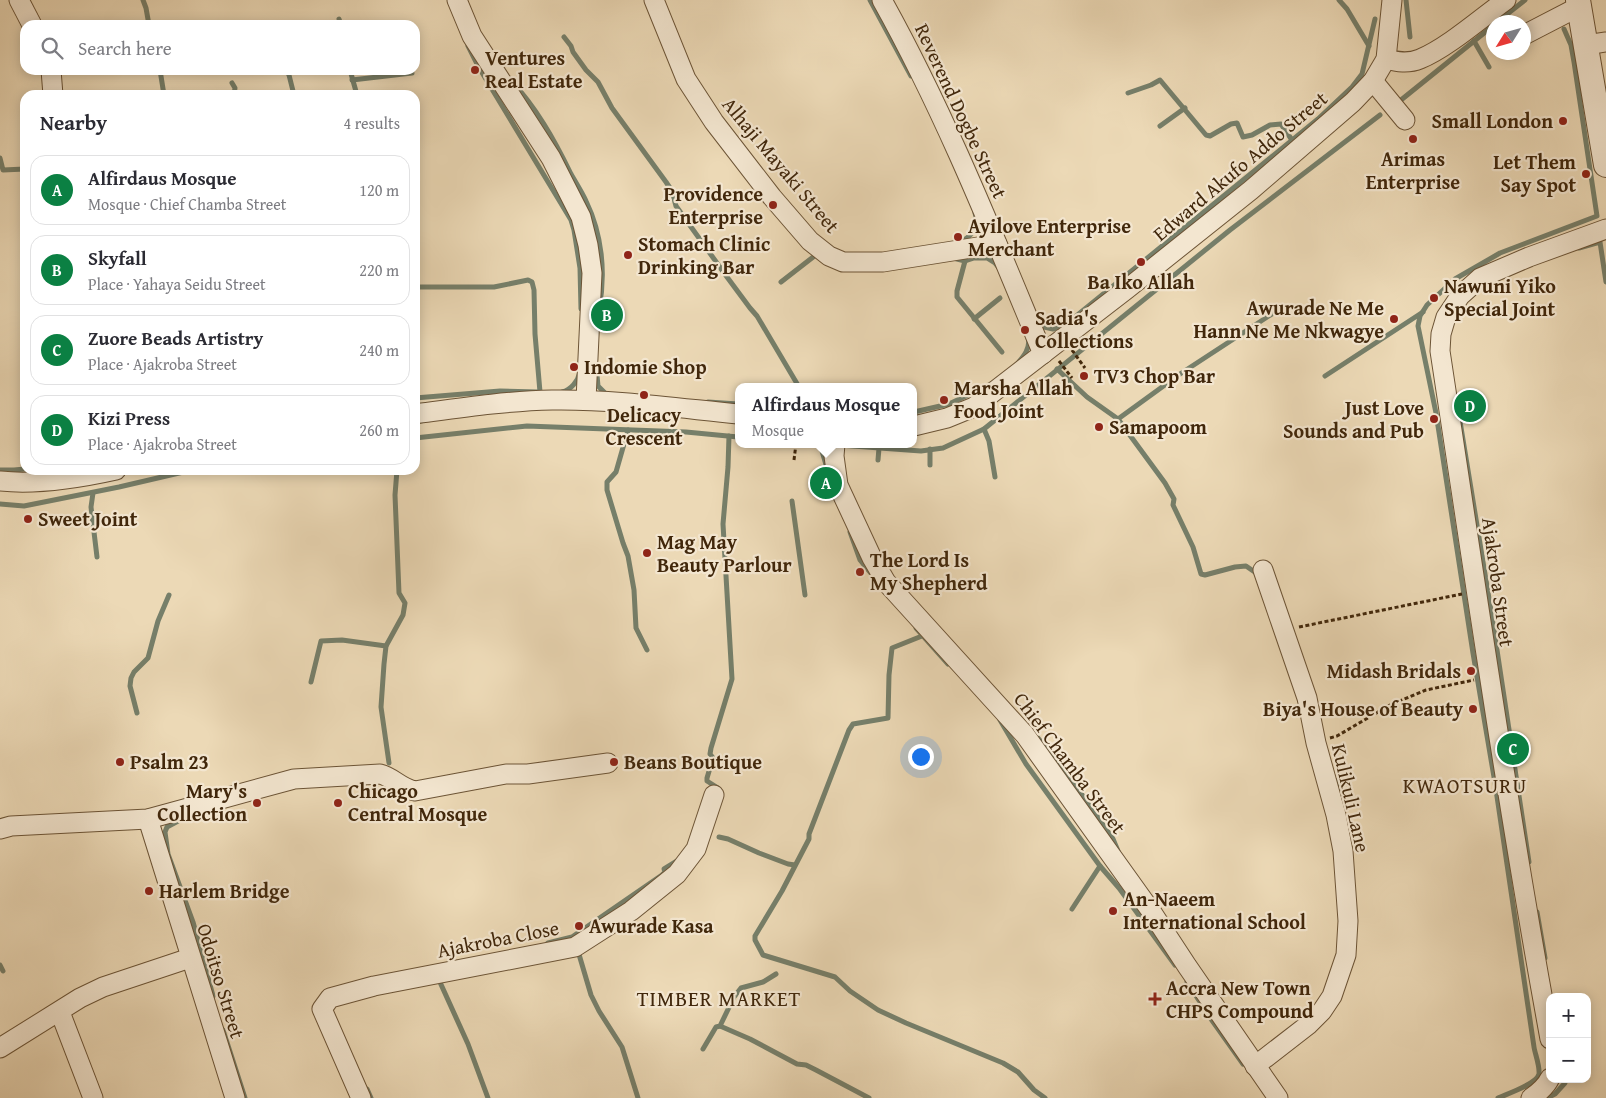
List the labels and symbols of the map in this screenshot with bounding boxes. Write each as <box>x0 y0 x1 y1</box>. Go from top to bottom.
north arrow <box>1486 15 1531 60</box>
street label: Reverend Dogbe Street <box>908 18 1015 203</box>
place label: Ventures Real Estate <box>485 43 583 95</box>
marker: Ventures Real Estate <box>469 64 481 76</box>
street label: Edward Akufo Addo Street <box>1146 84 1333 247</box>
street label: Alhaji Mayaki Street <box>716 90 847 239</box>
place label: Small London <box>1432 106 1553 135</box>
marker: Small London <box>1557 115 1569 127</box>
marker: Arimas Enterprise <box>1407 133 1419 145</box>
place label: Arimas Enterprise <box>1366 144 1460 196</box>
place label: Let Them Say Spot <box>1493 147 1576 199</box>
marker: Let Them Say Spot <box>1580 168 1592 180</box>
place label: Providence Enterprise <box>664 179 763 231</box>
marker: Providence Enterprise <box>767 199 779 211</box>
place label: Ayilove Enterprise Merchant <box>968 211 1131 263</box>
place label: Stomach Clinic Drinking Bar <box>638 229 770 281</box>
marker: Ayilove Enterprise Merchant <box>952 231 964 243</box>
marker: Stomach Clinic Drinking Bar <box>622 249 634 261</box>
marker: Ba Iko Allah <box>1135 256 1147 268</box>
place label: Ba Iko Allah <box>1087 267 1195 296</box>
place label: Nawuni Yiko Special Joint <box>1444 271 1556 323</box>
marker: Nawuni Yiko Special Joint <box>1428 292 1440 304</box>
place label: Awurade Ne Me Hann Ne Me Nkwagye <box>1194 293 1384 345</box>
pin: B <box>591 296 623 334</box>
place label: Sadia's Collections <box>1035 303 1133 355</box>
marker: Awurade Ne Me Hann Ne Me Nkwagye <box>1388 313 1400 325</box>
marker: Sadia's Collections <box>1019 324 1031 336</box>
place label: Indomie Shop <box>584 352 707 381</box>
marker: Indomie Shop <box>568 361 580 373</box>
place label: TV3 Chop Bar <box>1094 361 1215 390</box>
marker: TV3 Chop Bar <box>1078 370 1090 382</box>
place label: Marsha Allah Food Joint <box>954 373 1073 425</box>
pin: D <box>1454 387 1486 425</box>
marker: Delicacy Crescent <box>638 389 650 401</box>
place label: Just Love Sounds and Pub <box>1283 393 1424 445</box>
marker: Marsha Allah Food Joint <box>938 394 950 406</box>
place label: Delicacy Crescent <box>605 400 683 452</box>
place label: Samapoom <box>1109 412 1207 441</box>
marker: Just Love Sounds and Pub <box>1428 413 1440 425</box>
marker: Samapoom <box>1093 421 1105 433</box>
pin: A <box>810 464 842 502</box>
place label: Sweet Joint <box>38 504 138 533</box>
marker: Sweet Joint <box>22 513 34 525</box>
street label: Ajakroba Street <box>1475 516 1522 648</box>
place label: Mag May Beauty Parlour <box>657 527 792 579</box>
place label: The Lord Is My Shepherd <box>870 545 988 597</box>
marker: Mag May Beauty Parlour <box>641 547 653 559</box>
marker: The Lord Is My Shepherd <box>854 566 866 578</box>
place label: Midash Bridals <box>1327 656 1461 685</box>
marker: Midash Bridals <box>1465 665 1477 677</box>
street label: Chief Chamba Street <box>1007 686 1133 840</box>
place label: Biya's House of Beauty <box>1263 694 1464 723</box>
marker: Biya's House of Beauty <box>1467 703 1479 715</box>
pin: C <box>1497 730 1529 768</box>
street label: Kulikuli Lane <box>1325 741 1378 855</box>
your location <box>908 744 934 770</box>
place label: Psalm 23 <box>130 747 209 776</box>
place label: Beans Boutique <box>624 747 762 776</box>
marker: Psalm 23 <box>114 756 126 768</box>
marker: Beans Boutique <box>608 756 620 768</box>
district label: KWAOTSURU <box>1403 770 1527 801</box>
place label: Mary's Collection <box>157 776 247 828</box>
place label: Chicago Central Mosque <box>348 776 487 828</box>
marker: Mary's Collection <box>251 797 263 809</box>
marker: Chicago Central Mosque <box>332 797 344 809</box>
place label: Harlem Bridge <box>159 876 290 905</box>
place label: An-Naeem International School <box>1123 884 1306 936</box>
marker: Harlem Bridge <box>143 885 155 897</box>
marker: An-Naeem International School <box>1107 905 1119 917</box>
place label: Awurade Kasa <box>589 911 714 940</box>
street label: Ajakroba Close <box>435 912 561 965</box>
street label: Odoitso Street <box>190 920 253 1042</box>
marker: Awurade Kasa <box>573 920 585 932</box>
place label: Accra New Town CHPS Compound <box>1166 973 1314 1025</box>
district label: TIMBER MARKET <box>637 983 801 1014</box>
marker: Accra New Town CHPS Compound <box>1148 992 1162 1006</box>

